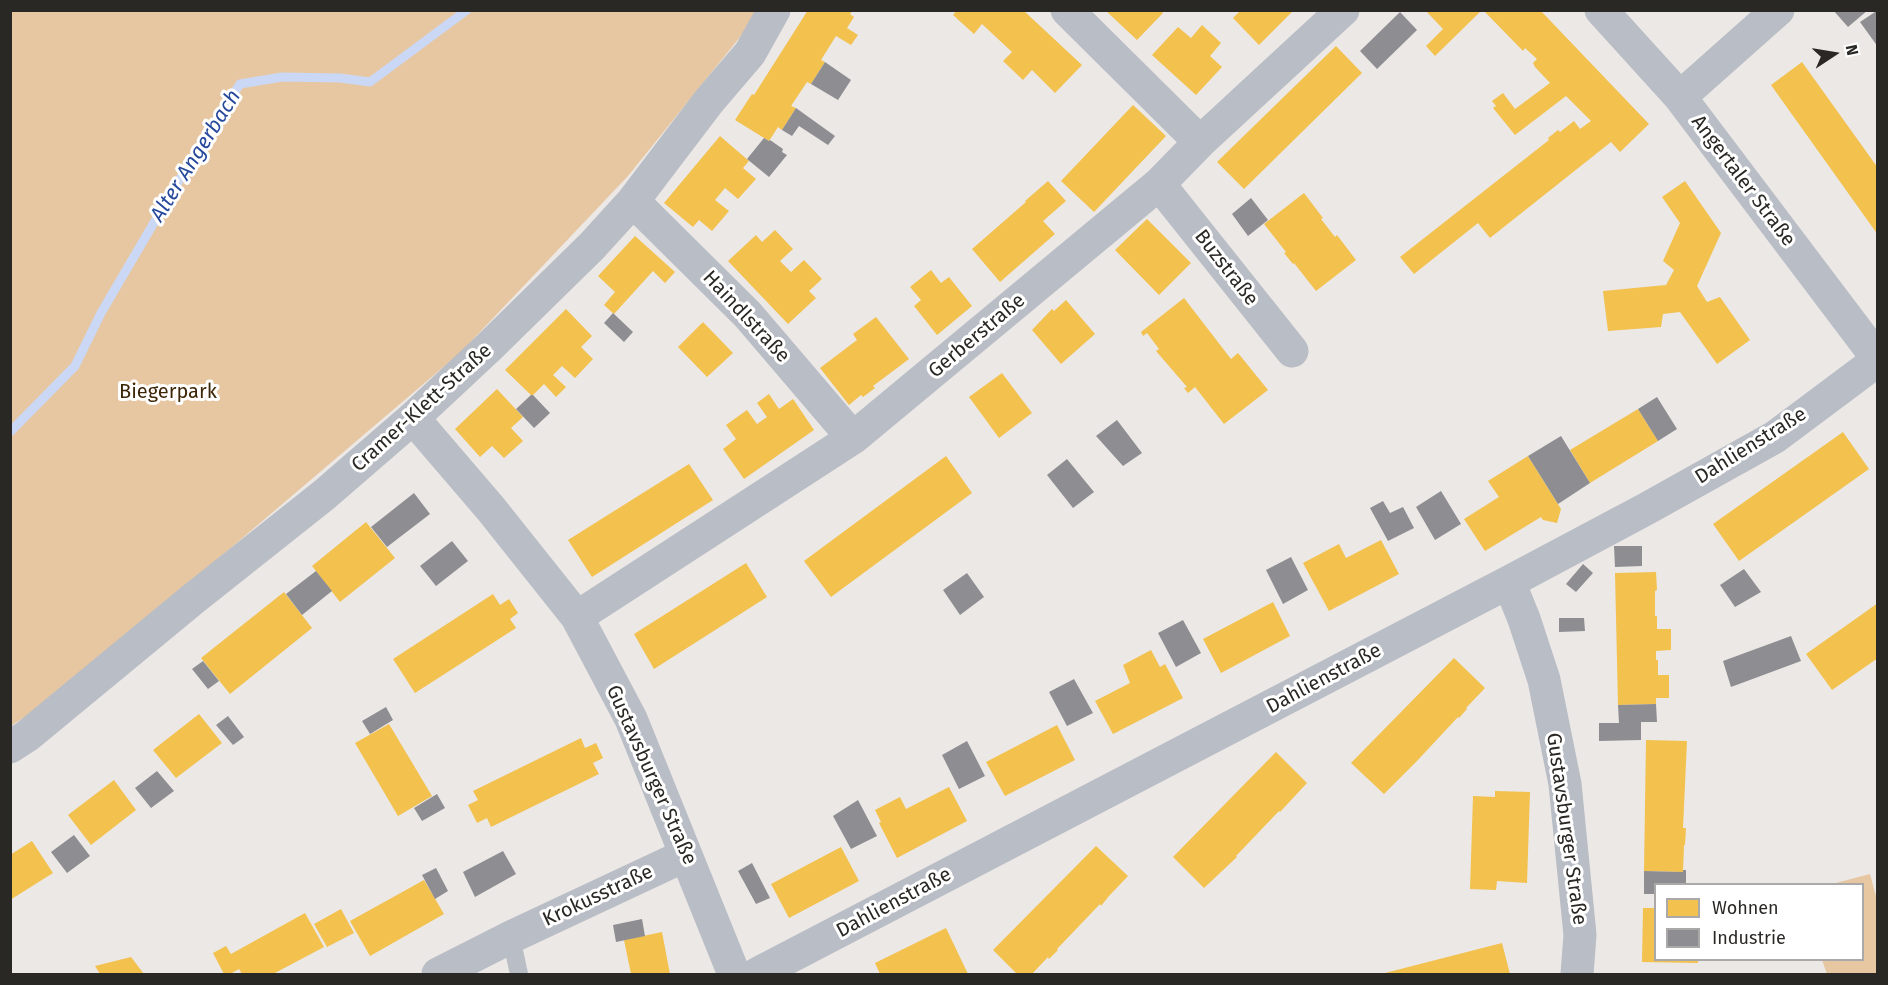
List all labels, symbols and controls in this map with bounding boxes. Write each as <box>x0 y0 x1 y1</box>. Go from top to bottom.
north arrow <box>1804 24 1864 84</box>
text: N <box>1842 43 1862 57</box>
water label: Alter Angerbach <box>145 85 247 227</box>
street label: Angertaler Straße <box>1686 111 1800 251</box>
street label: Buzstraße <box>1189 225 1263 311</box>
street label: Haindlstraße <box>697 266 795 368</box>
street label: Gerberstraße <box>924 289 1030 383</box>
street label: Cramer-Klett-Straße <box>347 339 497 477</box>
park label: Biegerpark <box>119 380 217 404</box>
street label: Dahlienstraße <box>1691 402 1811 490</box>
street label: Dahlienstraße <box>1262 639 1386 719</box>
street label: Gustavsburger Straße <box>601 681 701 869</box>
street label: Gustavsburger Straße <box>1541 731 1591 927</box>
street label: Krokusstraße <box>539 860 657 932</box>
street label: Dahlienstraße <box>832 863 956 943</box>
legend <box>1654 883 1864 961</box>
text: Wohnen <box>1712 897 1779 919</box>
text: Industrie <box>1712 927 1786 949</box>

